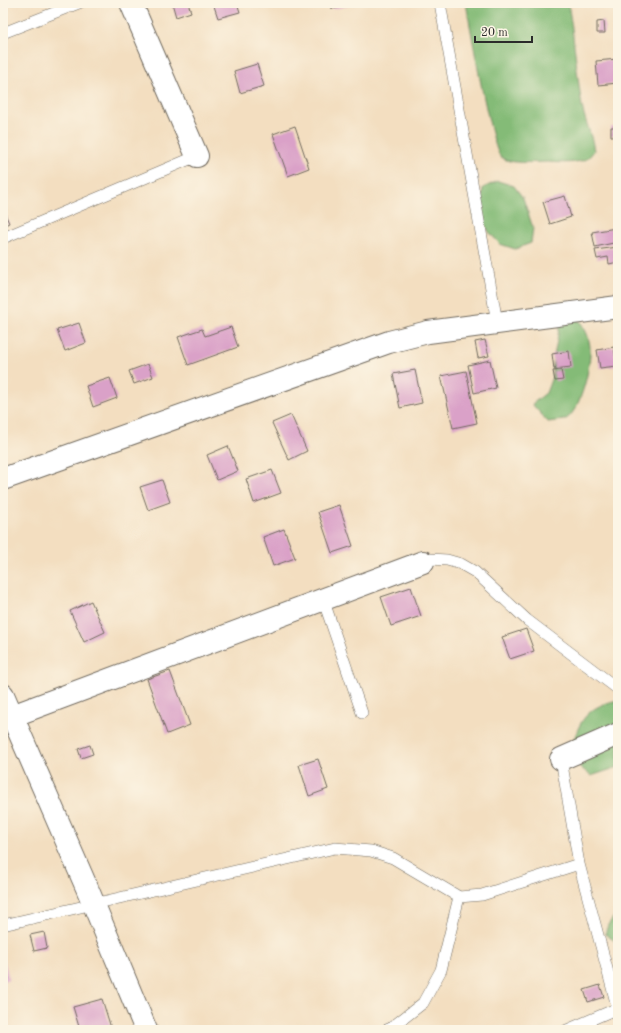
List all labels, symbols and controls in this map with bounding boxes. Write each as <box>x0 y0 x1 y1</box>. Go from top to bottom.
scale bar <box>475 18 532 44</box>
text: 20 m <box>481 27 508 39</box>

